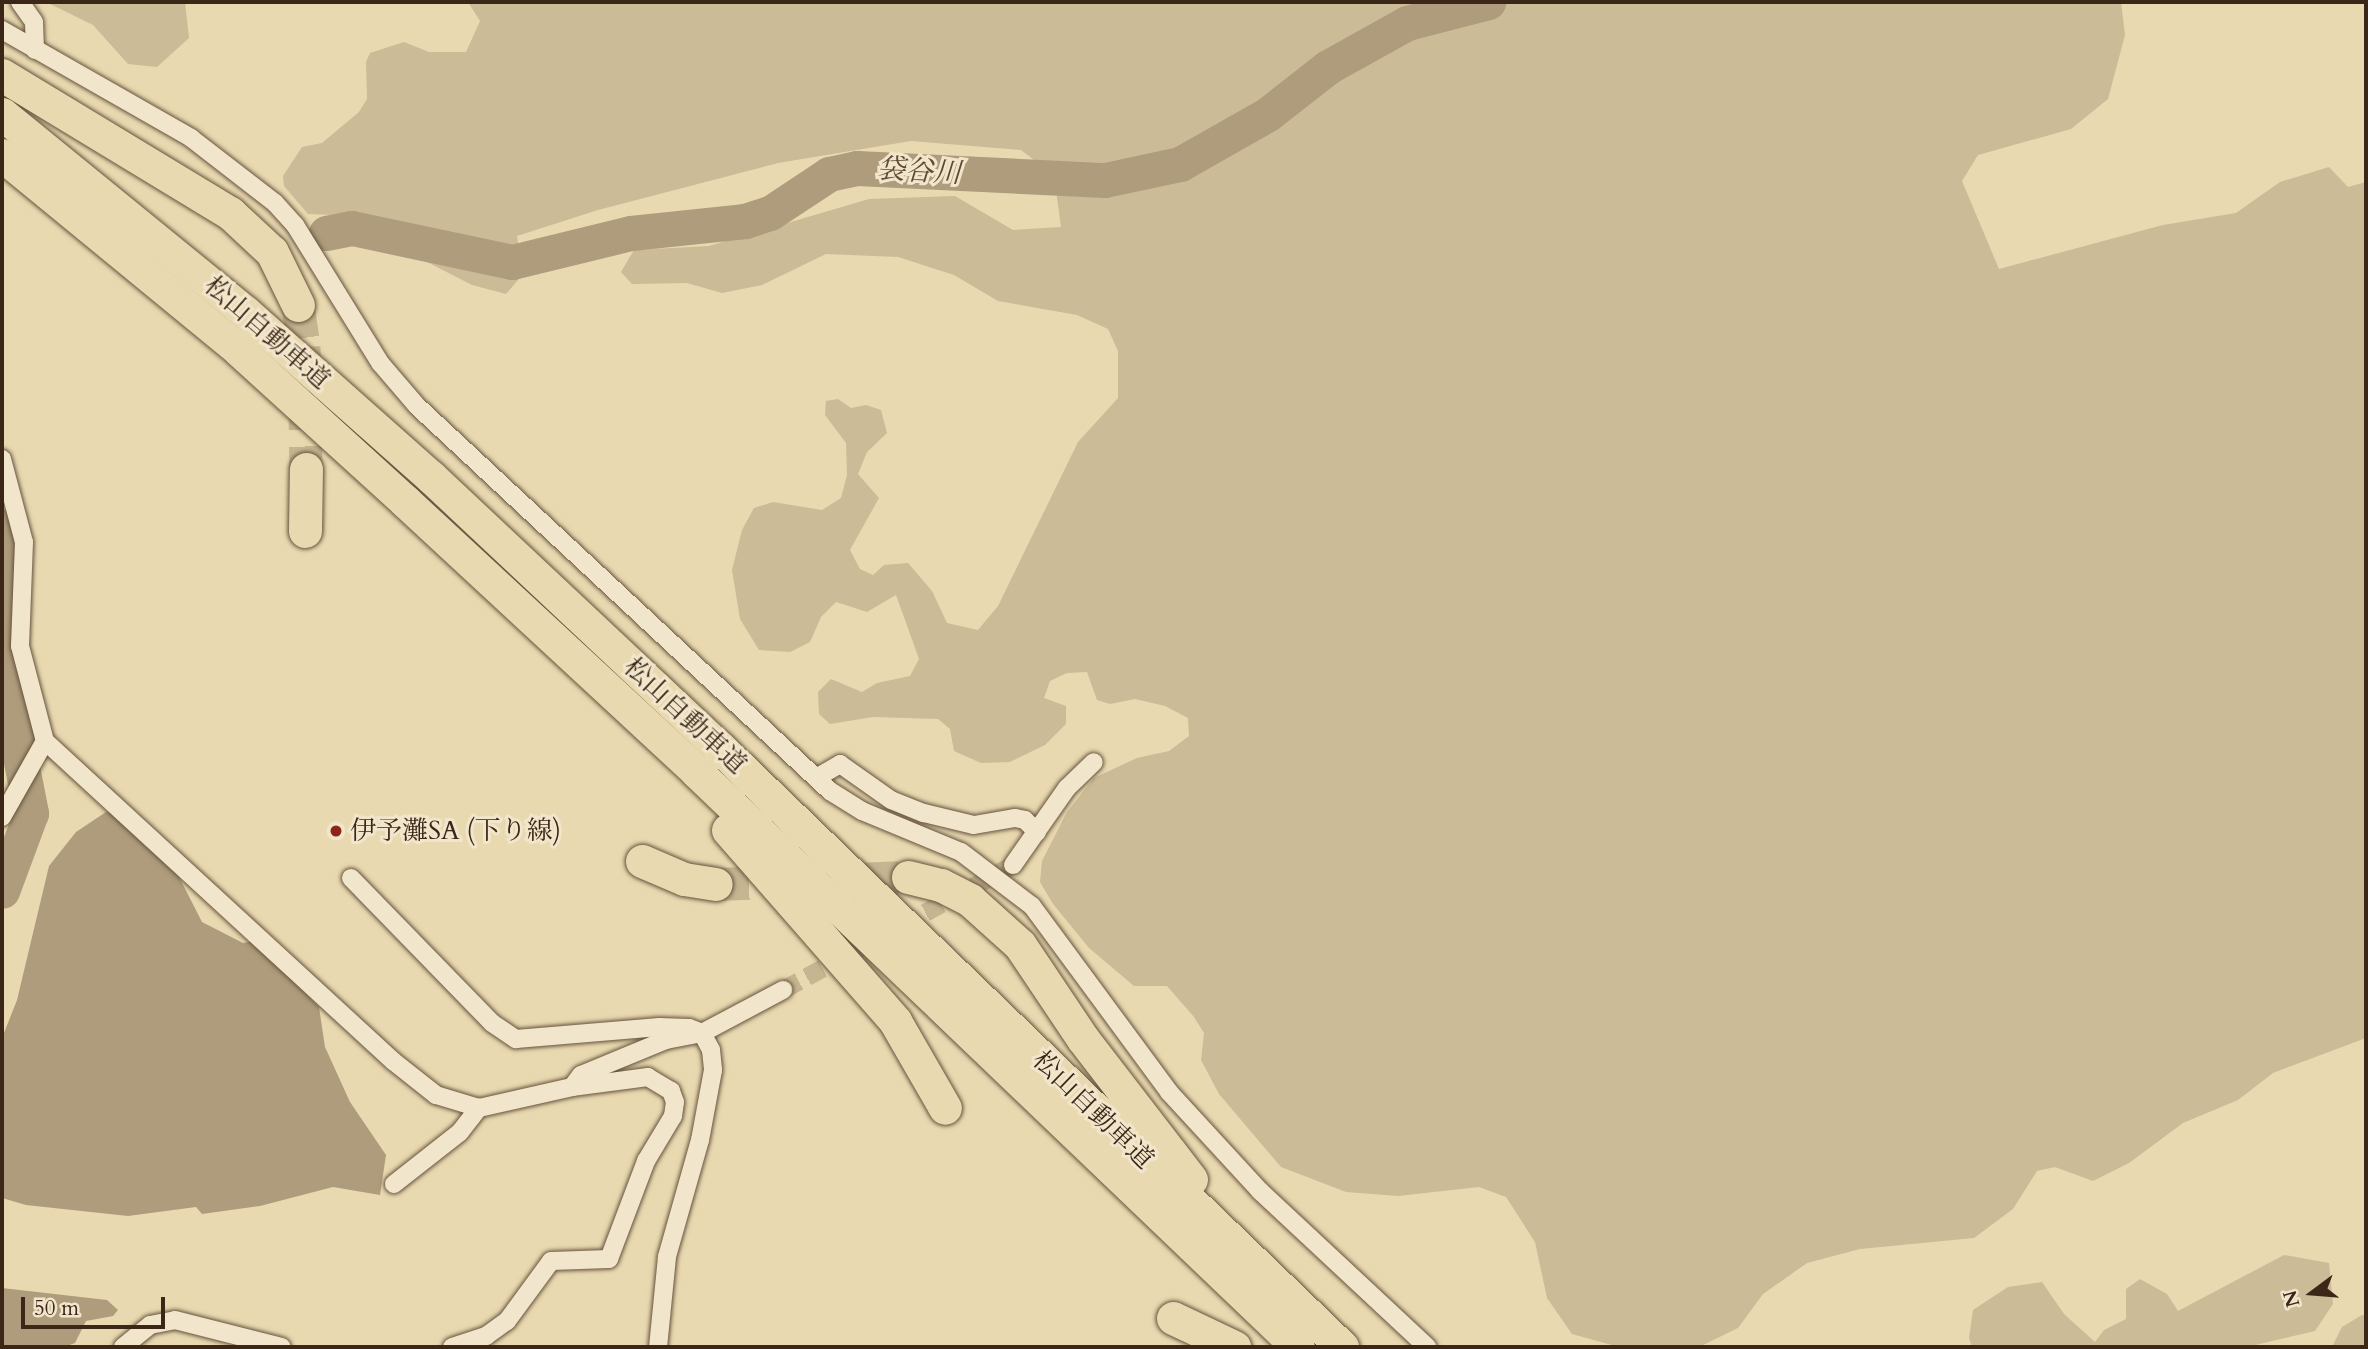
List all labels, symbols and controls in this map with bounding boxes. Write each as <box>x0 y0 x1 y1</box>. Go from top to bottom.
water label: 袋谷川 <box>876 152 962 190</box>
street label: 松山自動車道 <box>198 270 336 396</box>
street label: 松山自動車道 <box>617 651 753 781</box>
place label: 伊予灘SA (下り線) <box>350 815 561 847</box>
marker: 伊予灘SA (下り線) <box>328 823 344 839</box>
street label: 松山自動車道 <box>1026 1045 1160 1175</box>
north arrow <box>2277 1258 2347 1328</box>
scale bar <box>24 1282 168 1326</box>
text: N <box>2277 1287 2307 1310</box>
text: 50 m <box>34 1294 79 1323</box>

